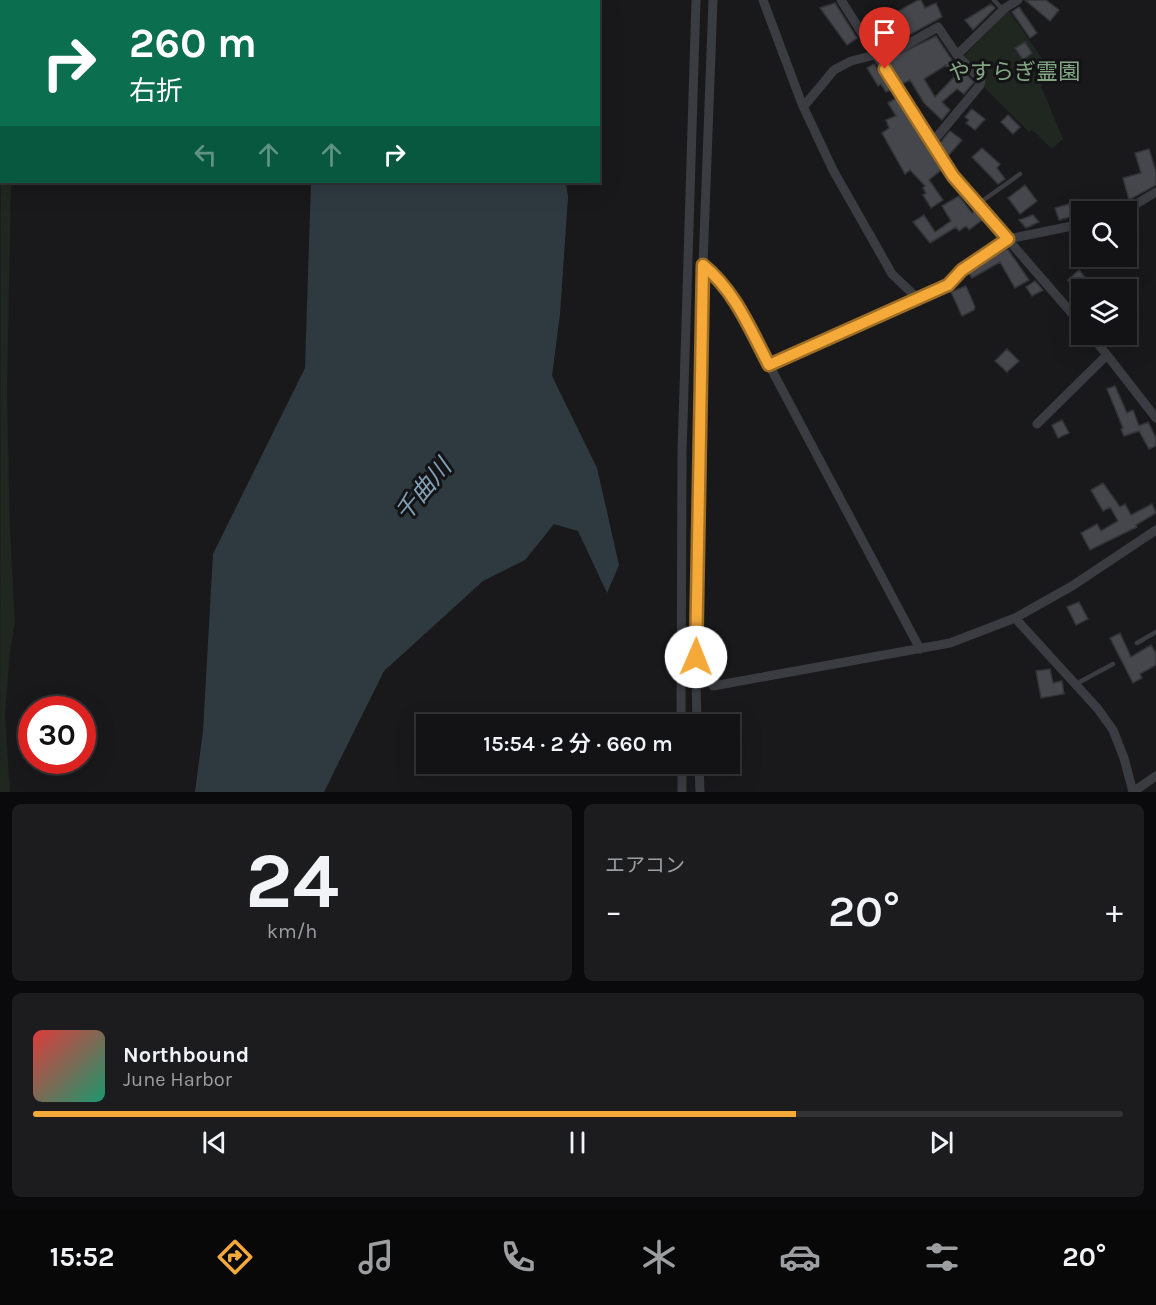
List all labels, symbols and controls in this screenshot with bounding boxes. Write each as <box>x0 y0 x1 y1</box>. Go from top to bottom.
pin <box>859 7 910 69</box>
icon: arrive <box>868 16 901 49</box>
text: 260 m <box>129 18 257 68</box>
icon: right <box>30 24 108 102</box>
park label: やすらぎ霊園 <box>948 59 1080 85</box>
text: 右折 <box>129 75 183 107</box>
icon: left <box>189 138 222 171</box>
icon: ahead <box>252 138 285 171</box>
icon: ahead <box>315 138 348 171</box>
icon: right <box>378 138 411 171</box>
map controls <box>1071 201 1137 345</box>
button: search <box>1071 201 1137 267</box>
button: layers <box>1071 279 1137 345</box>
water label: 千曲川 <box>389 451 459 527</box>
position arrow <box>664 625 728 689</box>
speed limit sign: 30 <box>18 696 96 774</box>
text: 15:54 · 2 分 · 660 m <box>483 731 673 757</box>
text: 24 <box>245 835 339 927</box>
text: エアコン <box>605 854 685 877</box>
text: 20° <box>828 885 900 937</box>
text: − <box>605 892 622 930</box>
text: + <box>1106 892 1123 930</box>
text: km/h <box>267 920 317 943</box>
text: Northbound <box>123 1042 249 1068</box>
text: June Harbor <box>123 1068 232 1091</box>
icon: previous <box>198 1126 231 1159</box>
icon: pause <box>561 1126 594 1159</box>
icon: next <box>925 1126 958 1159</box>
icon: directions <box>214 1236 256 1278</box>
icon: music <box>355 1236 397 1278</box>
icon: phone <box>497 1236 539 1278</box>
icon: climate <box>638 1236 680 1278</box>
icon: car <box>779 1236 821 1278</box>
icon: filters <box>921 1236 963 1278</box>
text: 15:52 <box>50 1241 114 1273</box>
text: 20° <box>1062 1241 1106 1273</box>

